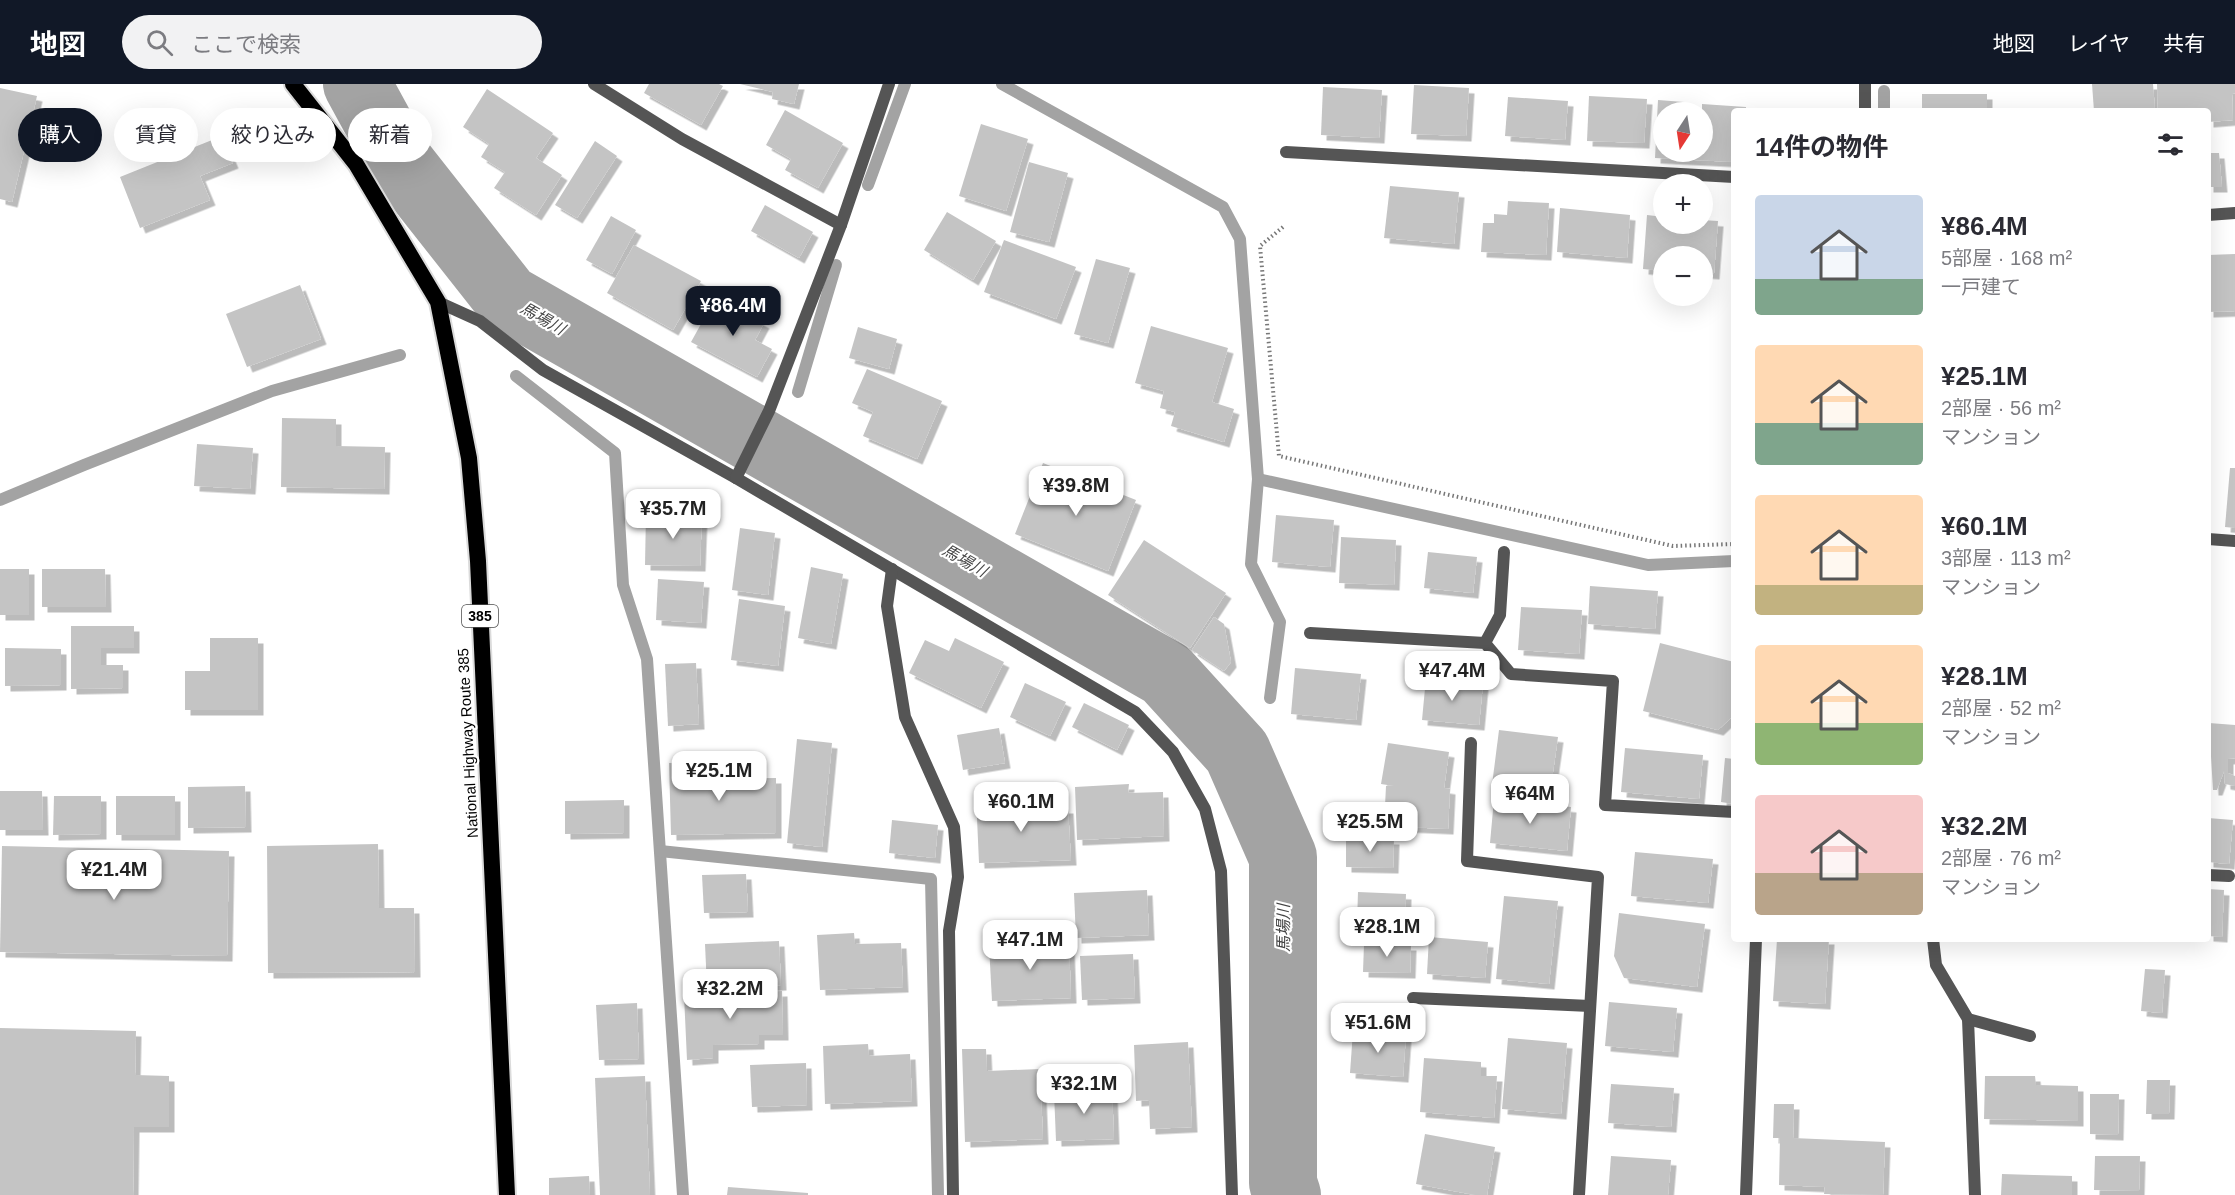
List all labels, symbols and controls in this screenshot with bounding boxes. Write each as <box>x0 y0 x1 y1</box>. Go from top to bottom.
search box <box>122 15 542 69</box>
icon: search <box>143 26 176 59</box>
text: 地図 <box>30 29 86 60</box>
text: ここで検索 <box>191 32 301 57</box>
text: 地図 <box>1993 32 2035 55</box>
text: レイヤ <box>2068 32 2130 55</box>
text: 共有 <box>2163 32 2205 55</box>
north arrow <box>1653 102 1713 162</box>
map controls <box>1653 102 1713 306</box>
chip: 購入 <box>18 108 102 162</box>
chip: 賃貸 <box>114 108 198 162</box>
chip: 絞り込み <box>210 108 336 162</box>
chip: 新着 <box>348 108 432 162</box>
icon: filters <box>2154 128 2187 161</box>
text: 14件の物件 <box>1755 132 1888 162</box>
button: + <box>1653 174 1713 234</box>
text: ¥86.4M <box>1941 211 2028 241</box>
icon: home <box>1803 219 1875 291</box>
button: − <box>1653 246 1713 306</box>
text: 5部屋 · 168 m² <box>1941 247 2072 269</box>
text: 一戸建て <box>1941 276 2021 298</box>
pin: ¥86.4M <box>684 286 782 337</box>
text: ¥86.4M <box>700 294 766 316</box>
water label: 馬場川 <box>518 299 570 339</box>
text: ¥25.1M <box>1941 361 2028 391</box>
icon: home <box>1803 369 1875 441</box>
text: 2部屋 · 56 m² <box>1941 397 2061 419</box>
text: マンション <box>1941 426 2041 448</box>
pin: ¥39.8M <box>1027 466 1125 517</box>
text: ¥39.8M <box>1043 474 1109 496</box>
pin: ¥35.7M <box>624 489 722 540</box>
text: ¥35.7M <box>640 497 706 519</box>
text: ¥60.1M <box>1941 511 2028 541</box>
icon: home <box>1803 519 1875 591</box>
water label: 馬場川 <box>940 541 992 581</box>
text: 3部屋 · 113 m² <box>1941 547 2071 569</box>
text: マンション <box>1941 576 2041 598</box>
road number: 385 <box>462 605 498 627</box>
street label: National Highway Route 385 <box>454 648 481 838</box>
pin: ¥47.4M <box>1403 651 1501 702</box>
text: ¥47.4M <box>1419 659 1485 681</box>
text: ¥28.1M <box>1941 661 2028 691</box>
icon: home <box>1803 669 1875 741</box>
text: 2部屋 · 52 m² <box>1941 697 2061 719</box>
text: マンション <box>1941 726 2041 748</box>
pin: ¥25.1M <box>670 751 768 802</box>
text: ¥25.1M <box>686 759 752 781</box>
pin: ¥64M <box>1494 774 1566 825</box>
pin: ¥60.1M <box>972 782 1070 833</box>
text: ¥64M <box>1505 782 1555 804</box>
text: ¥60.1M <box>988 790 1054 812</box>
pin: ¥25.5M <box>1321 802 1419 853</box>
text: ¥25.5M <box>1337 810 1403 832</box>
text: ¥32.2M <box>1941 811 2028 841</box>
icon: home <box>1803 819 1875 891</box>
text: 2部屋 · 76 m² <box>1941 847 2061 869</box>
pin: ¥21.4M <box>65 850 163 901</box>
text: ¥21.4M <box>81 858 147 880</box>
text: マンション <box>1941 876 2041 898</box>
water label: 馬場川 <box>1275 902 1292 952</box>
pin: ¥28.1M <box>1338 907 1436 958</box>
text: ¥28.1M <box>1354 915 1420 937</box>
pin: ¥47.1M <box>981 920 1079 971</box>
text: ¥47.1M <box>997 928 1063 950</box>
pin: ¥32.2M <box>681 969 779 1020</box>
text: ¥32.2M <box>697 977 763 999</box>
pin: ¥51.6M <box>1329 1003 1427 1054</box>
text: ¥51.6M <box>1345 1011 1411 1033</box>
pin: ¥32.1M <box>1035 1064 1133 1115</box>
text: ¥32.1M <box>1051 1072 1117 1094</box>

